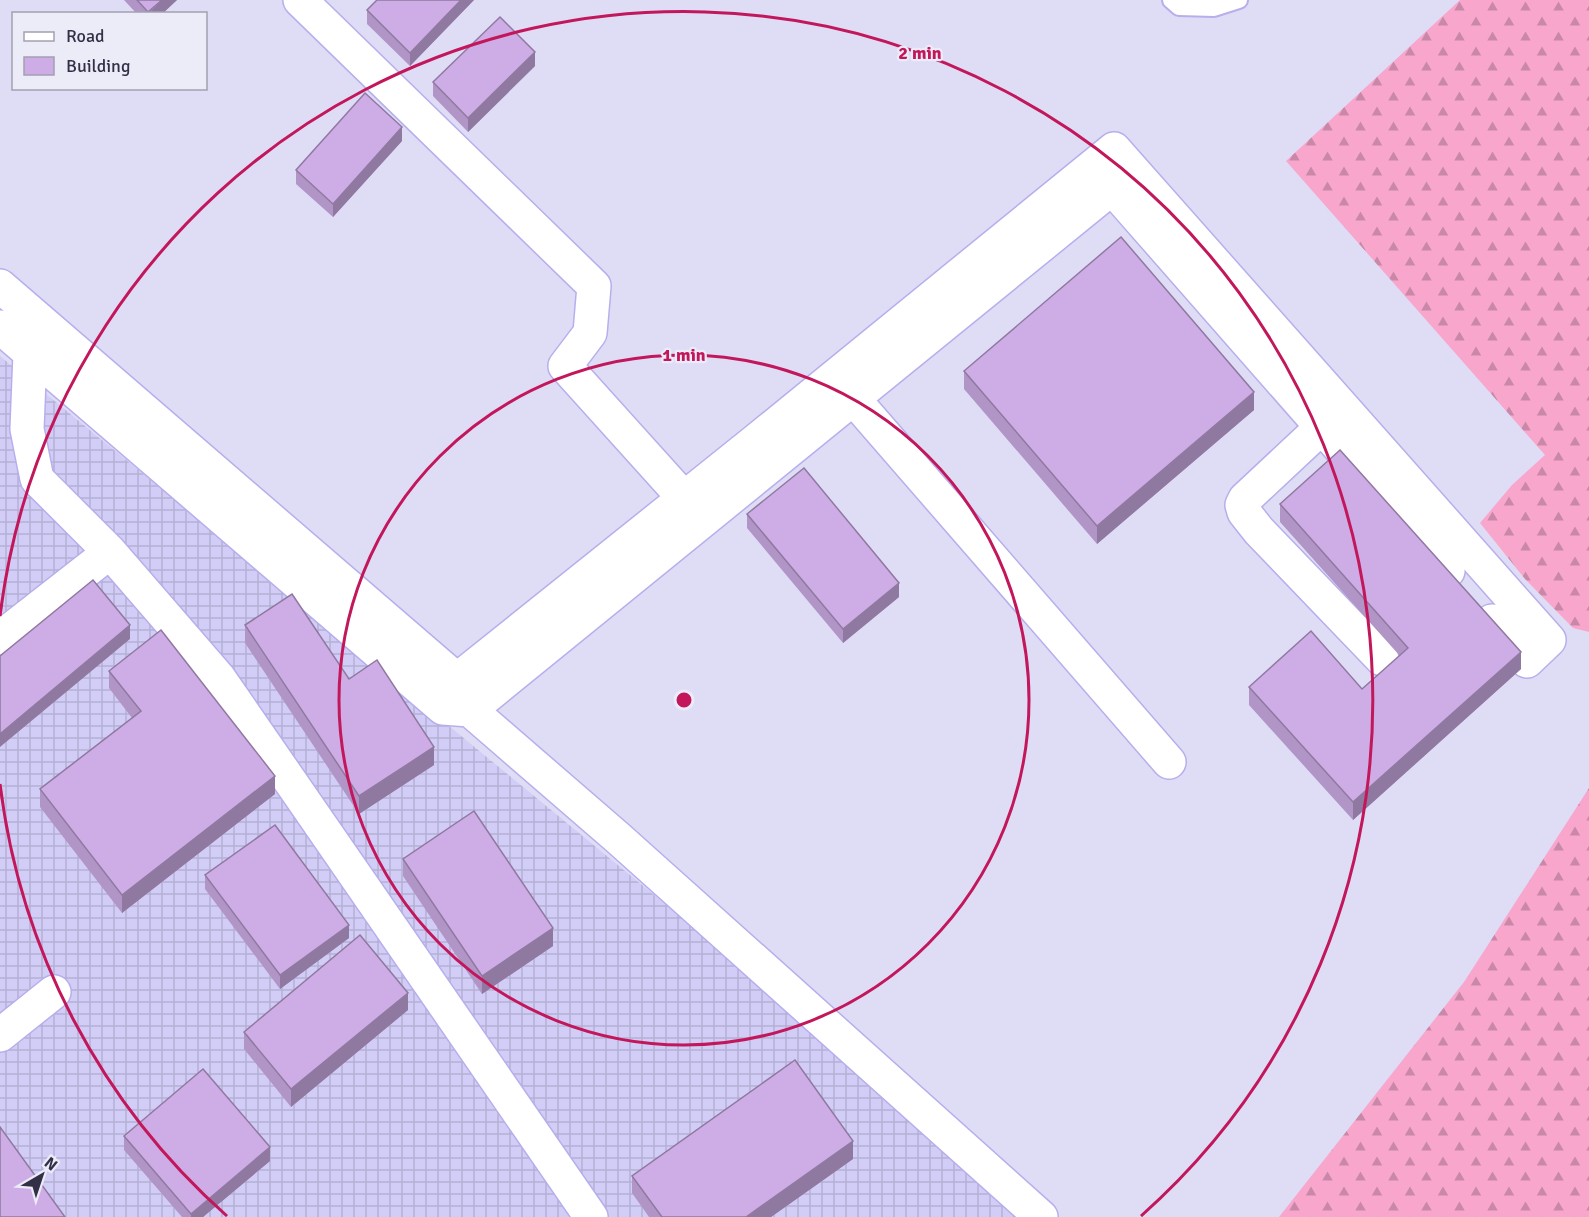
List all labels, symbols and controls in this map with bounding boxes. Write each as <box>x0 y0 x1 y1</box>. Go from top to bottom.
legend <box>12 12 207 90</box>
text: Road <box>66 25 105 47</box>
text: 2 min <box>898 42 942 64</box>
text: Building <box>66 55 130 77</box>
text: 1 min <box>662 344 706 366</box>
centre of rings <box>674 690 694 710</box>
north arrow <box>12 1145 72 1205</box>
text: N <box>40 1153 61 1175</box>

